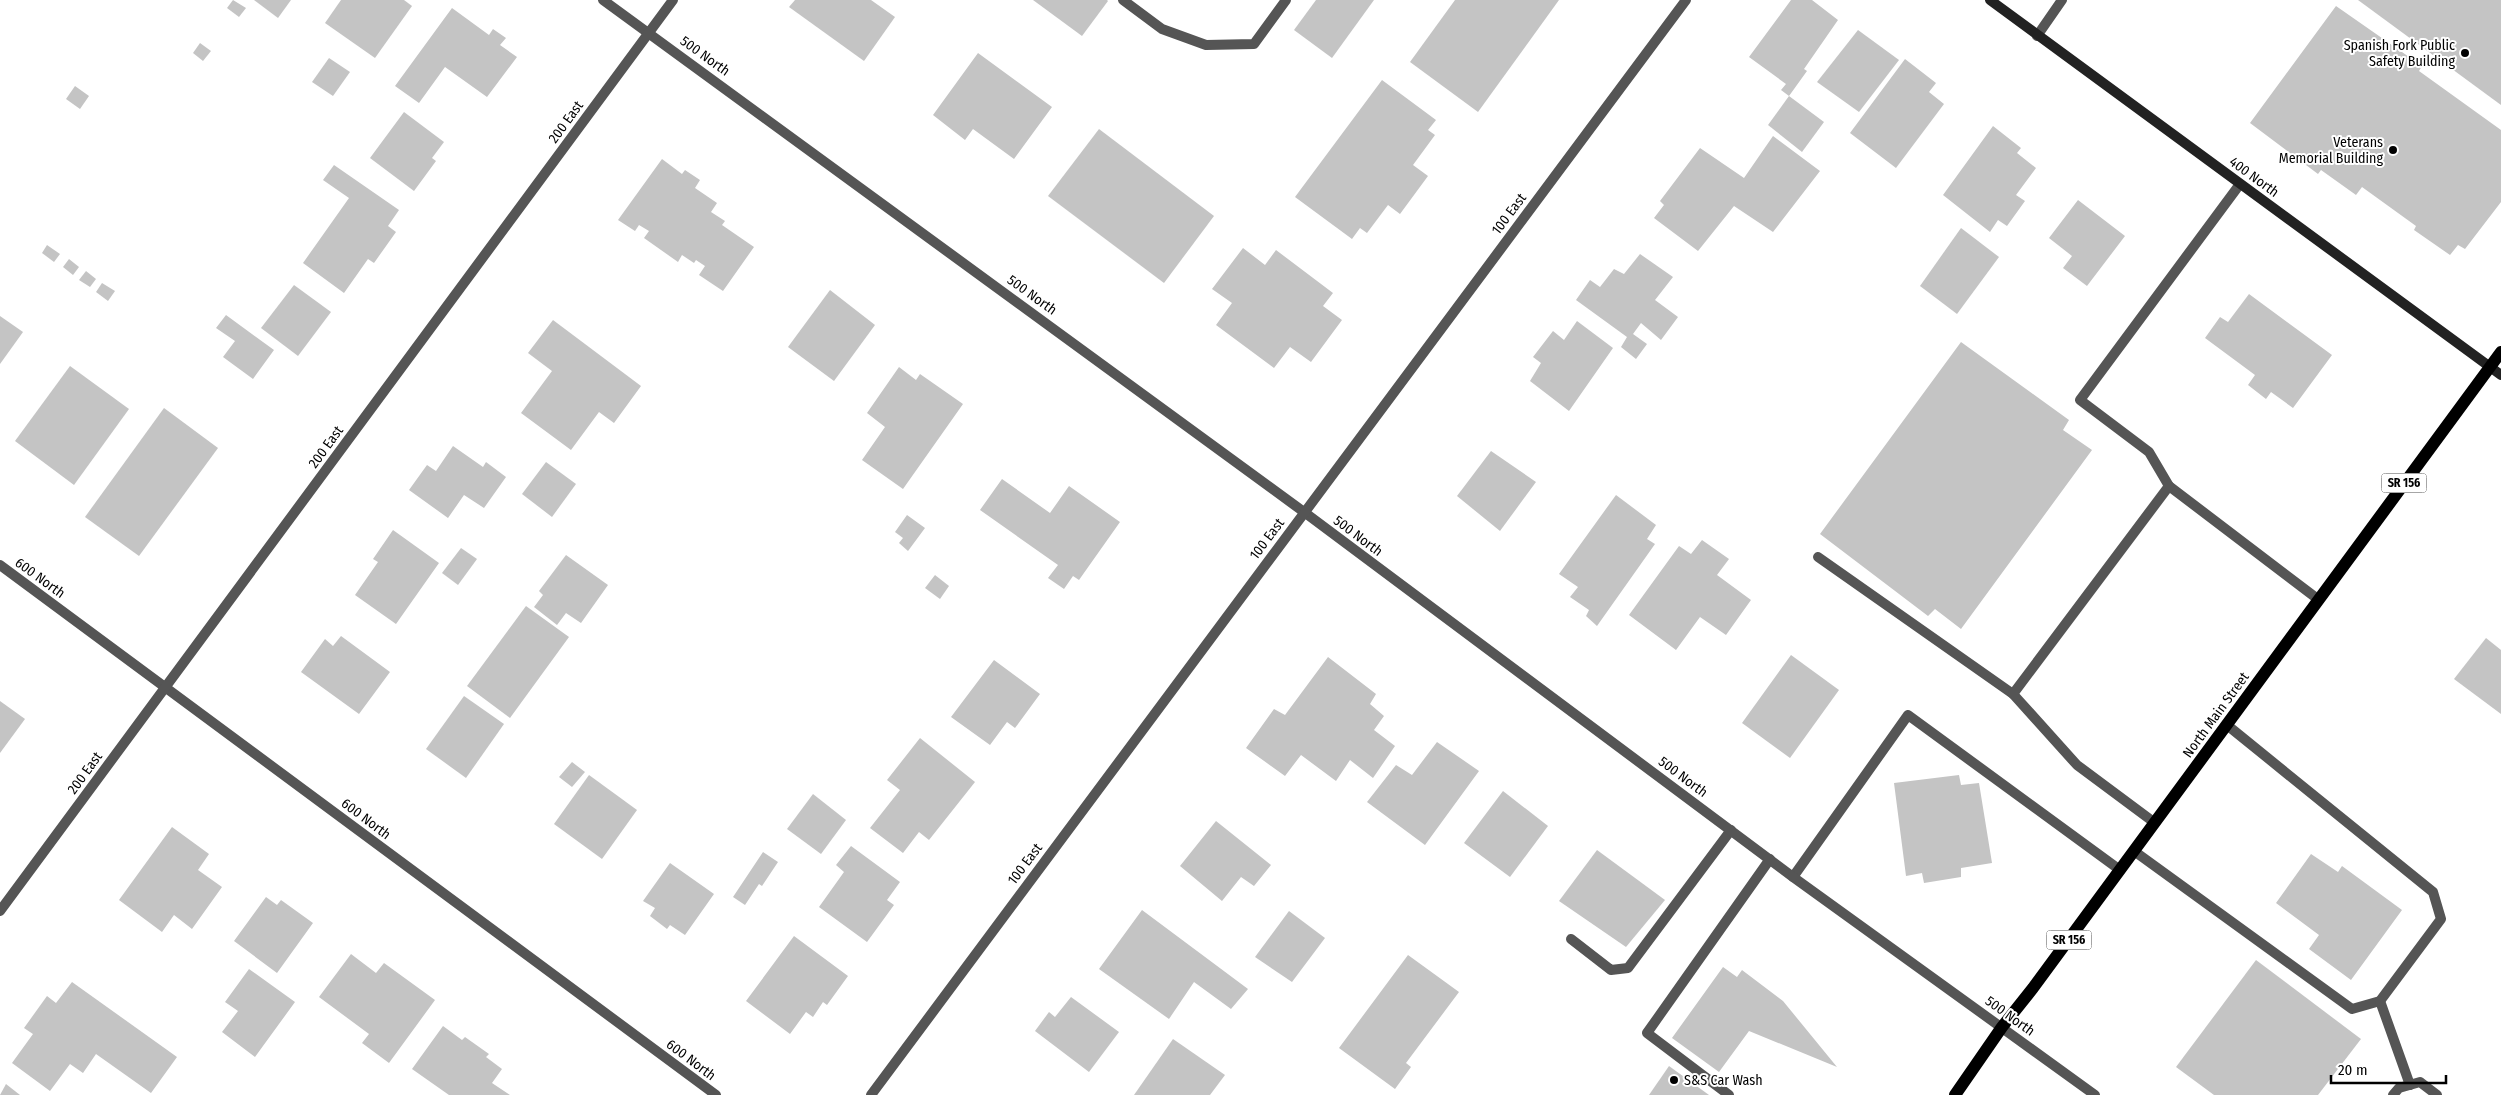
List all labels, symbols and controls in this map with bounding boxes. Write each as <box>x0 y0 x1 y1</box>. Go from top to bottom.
street label: 500 North <box>677 32 733 80</box>
place label: Spanish Fork Public Safety Building <box>2344 37 2455 70</box>
marker: Spanish Fork Public Safety Building <box>2459 47 2471 59</box>
street label: 200 East <box>545 97 587 146</box>
place label: Veterans Memorial Building <box>2279 134 2383 167</box>
marker: Veterans Memorial Building <box>2387 144 2399 156</box>
street label: 400 North <box>2226 153 2282 201</box>
street label: 100 East <box>1488 190 1530 238</box>
street label: 500 North <box>1004 271 1060 319</box>
street label: 200 East <box>305 422 347 471</box>
road number: SR 156 <box>2382 473 2426 492</box>
street label: 500 North <box>1330 512 1386 560</box>
street label: 100 East <box>1246 515 1288 563</box>
street label: 600 North <box>12 554 68 602</box>
street label: North Main Street <box>2179 669 2253 761</box>
street label: 200 East <box>64 748 106 797</box>
street label: 500 North <box>1655 753 1711 801</box>
street label: 600 North <box>338 795 394 843</box>
street label: 100 East <box>1004 840 1046 888</box>
road number: SR 156 <box>2046 930 2092 950</box>
street label: 500 North <box>1982 992 2038 1040</box>
street label: 600 North <box>663 1036 719 1084</box>
scale bar <box>2331 1052 2446 1084</box>
text: 20 m <box>2338 1061 2368 1079</box>
place label: S&S Car Wash <box>1684 1072 1763 1089</box>
marker: S&S Car Wash <box>1668 1074 1680 1086</box>

